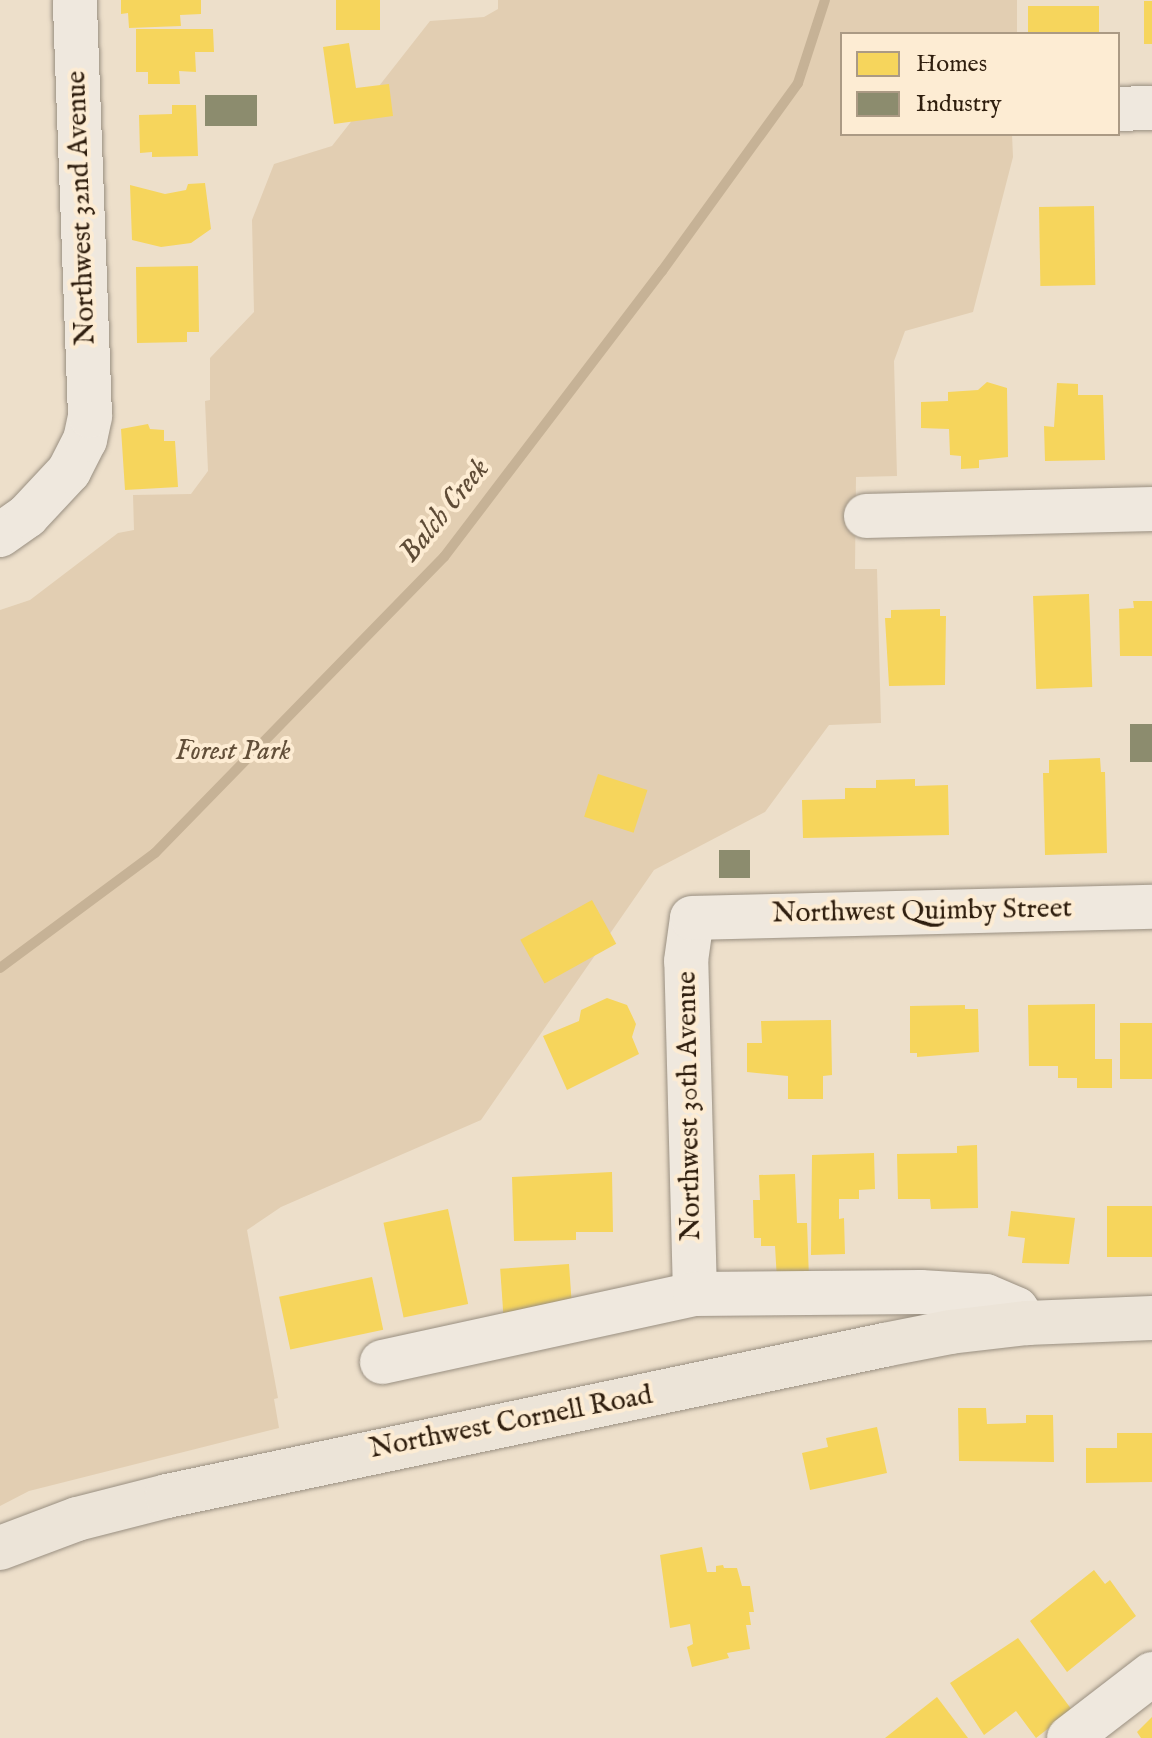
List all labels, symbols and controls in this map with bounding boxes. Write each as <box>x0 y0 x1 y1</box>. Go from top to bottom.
legend <box>840 32 1120 136</box>
text: Homes <box>916 49 987 80</box>
street label: Northwest 32nd Avenue <box>60 70 104 346</box>
text: Industry <box>916 89 1002 120</box>
water label: Balch Creek <box>392 452 498 570</box>
park label: Forest Park <box>175 735 291 769</box>
street label: Northwest Quimby Street <box>772 893 1072 931</box>
street label: Northwest 30th Avenue <box>671 971 709 1241</box>
street label: Northwest Cornell Road <box>367 1379 655 1467</box>

